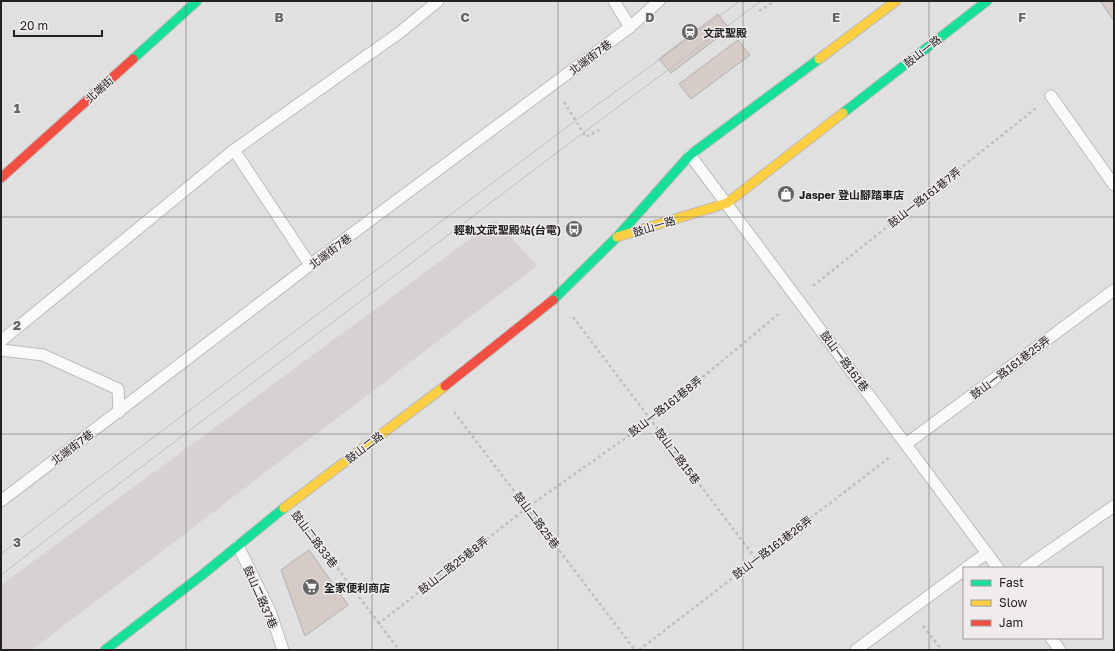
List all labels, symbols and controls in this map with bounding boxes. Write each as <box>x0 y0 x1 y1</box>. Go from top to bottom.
text: B <box>274 9 284 25</box>
text: C <box>460 9 470 25</box>
text: D <box>645 9 655 25</box>
text: E <box>832 9 840 25</box>
text: F <box>1018 9 1026 25</box>
scale bar <box>14 12 102 38</box>
text: 20 m <box>20 18 48 33</box>
station icon: 文武聖殿 <box>680 22 700 42</box>
place label: 文武聖殿 <box>703 26 747 39</box>
street label: 鼓山一路 <box>901 32 943 70</box>
street label: 北端街7巷 <box>566 37 614 77</box>
street label: 北端街 <box>82 73 116 105</box>
text: 1 <box>14 100 21 116</box>
street label: 鼓山一路161巷7弄 <box>885 164 963 230</box>
shop icon: Jasper 登山腳踏車店 <box>776 184 796 204</box>
place label: Jasper 登山腳踏車店 <box>799 188 904 201</box>
street label: 鼓山一路 <box>631 213 677 239</box>
bus stop icon: 輕軌文武聖殿站(台電) <box>564 219 584 239</box>
place label: 輕軌文武聖殿站(台電) <box>454 223 561 236</box>
street label: 北端街7巷 <box>306 231 354 271</box>
text: 2 <box>13 317 21 333</box>
street label: 鼓山一路161巷 <box>818 328 872 394</box>
street label: 鼓山一路161巷25弄 <box>968 333 1052 401</box>
street label: 鼓山一路161巷8弄 <box>626 373 704 439</box>
street label: 鼓山二路15巷 <box>653 425 703 487</box>
street label: 北端街7巷 <box>48 427 96 467</box>
street label: 鼓山二路 <box>343 429 385 465</box>
street label: 鼓山二路25巷 <box>511 489 563 551</box>
street label: 鼓山二路33巷 <box>289 508 341 570</box>
street label: 鼓山一路161巷26弄 <box>730 513 814 581</box>
text: 3 <box>13 534 21 550</box>
street label: 鼓山二路25巷8弄 <box>415 534 491 596</box>
street label: 鼓山二路37巷 <box>241 564 281 630</box>
legend <box>963 567 1103 639</box>
text: Fast <box>999 575 1024 590</box>
supermarket icon: 全家便利商店 <box>301 577 321 597</box>
place label: 全家便利商店 <box>324 581 390 594</box>
text: Slow <box>999 595 1027 610</box>
text: Jam <box>999 615 1023 630</box>

